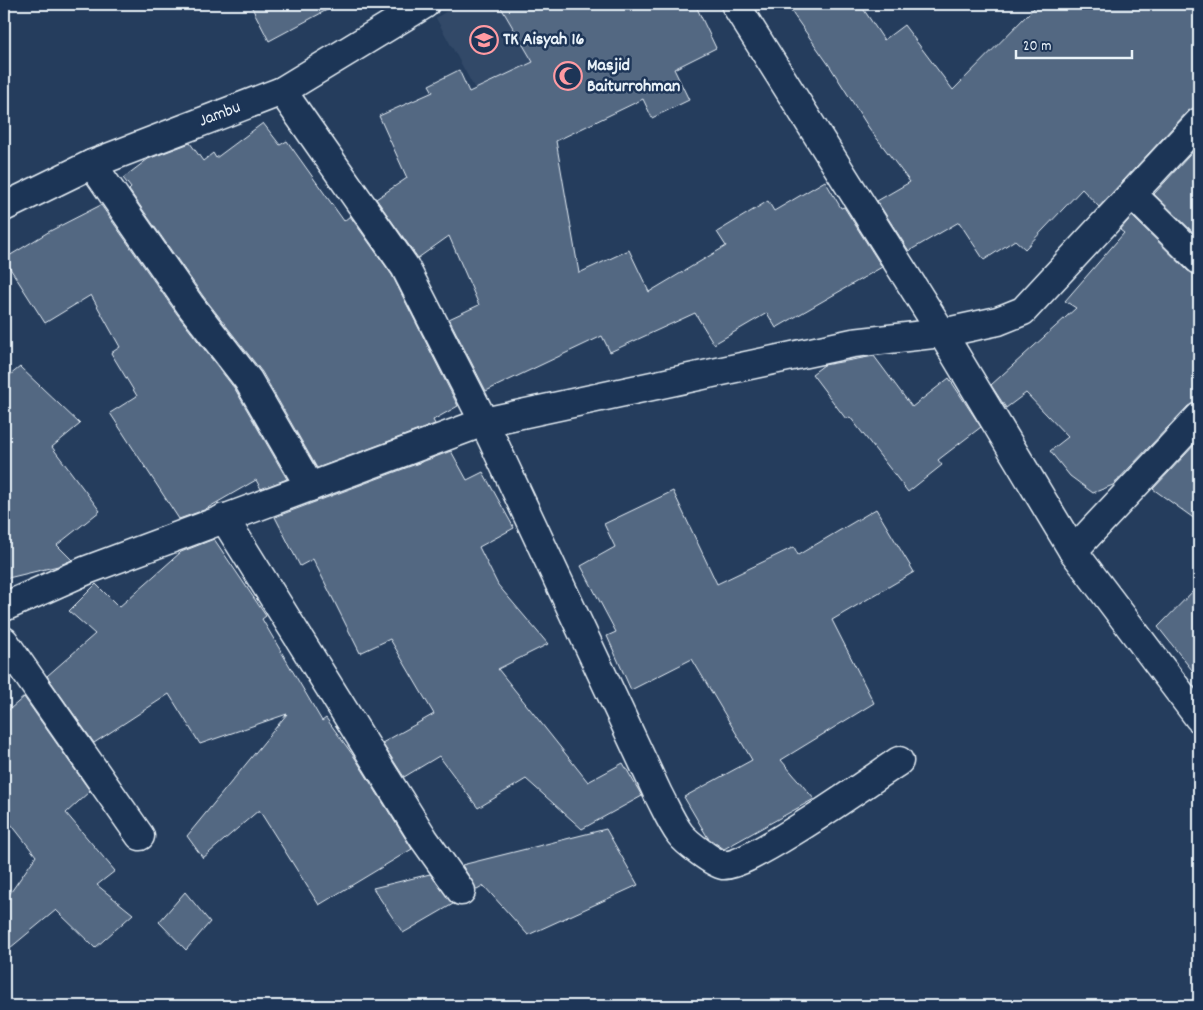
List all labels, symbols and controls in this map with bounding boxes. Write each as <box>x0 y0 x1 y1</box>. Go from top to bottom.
school or university icon: TK Aisyah 16 <box>469 25 499 55</box>
place label: TK Aisyah 16 <box>503 28 584 53</box>
scale bar <box>1016 28 1132 60</box>
text: 20 m <box>1023 36 1051 58</box>
place label: Masjid Baiturrohman <box>587 54 680 100</box>
mosque icon: Masjid Baiturrohman <box>553 61 583 91</box>
street label: Jambu <box>195 96 245 134</box>

